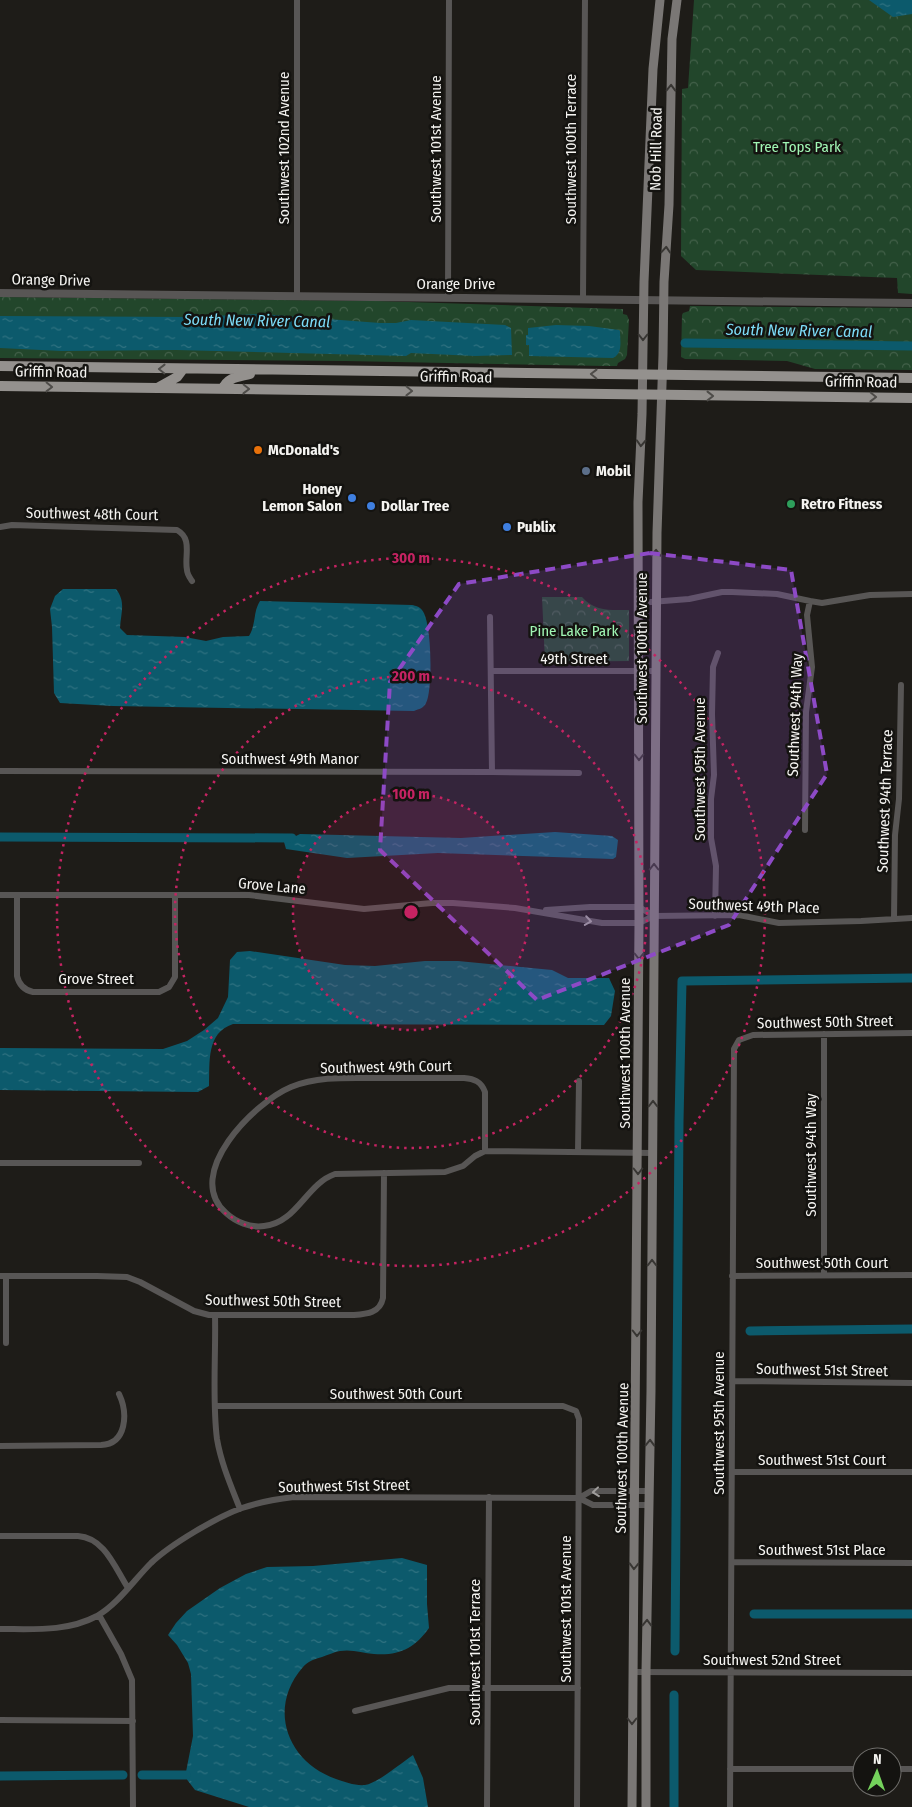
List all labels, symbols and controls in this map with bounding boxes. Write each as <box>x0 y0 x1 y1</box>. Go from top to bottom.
street label: Southwest 102nd Avenue <box>275 72 293 224</box>
street label: Southwest 100th Terrace <box>562 74 580 224</box>
street label: Southwest 101st Avenue <box>427 75 445 223</box>
one-way arrow <box>666 84 677 92</box>
street label: Nob Hill Road <box>646 107 666 191</box>
park label: Tree Tops Park <box>753 138 841 156</box>
one-way arrow <box>661 246 672 254</box>
street label: Orange Drive <box>11 270 91 290</box>
street label: Orange Drive <box>417 275 495 293</box>
water label: South New River Canal <box>183 310 330 331</box>
water label: South New River Canal <box>725 320 872 341</box>
one-way arrow <box>638 333 648 341</box>
street label: Griffin Road <box>15 362 87 382</box>
one-way arrow <box>158 364 166 374</box>
street label: Griffin Road <box>420 367 492 387</box>
one-way arrow <box>590 369 598 379</box>
street label: Griffin Road <box>825 372 897 392</box>
one-way arrow <box>45 382 53 392</box>
one-way arrow <box>242 384 250 394</box>
one-way arrow <box>405 386 413 396</box>
one-way arrow <box>706 391 714 401</box>
one-way arrow <box>869 392 877 402</box>
one-way arrow <box>635 440 646 448</box>
place label: McDonald's <box>268 441 340 459</box>
marker: McDonald's <box>252 444 264 456</box>
place label: Mobil <box>596 462 632 480</box>
marker: Mobil <box>580 465 592 477</box>
place label: Honey Lemon Salon <box>262 480 343 515</box>
marker: Honey Lemon Salon <box>346 492 358 504</box>
place label: Retro Fitness <box>801 495 883 513</box>
place label: Dollar Tree <box>381 497 450 515</box>
marker: Retro Fitness <box>785 498 797 510</box>
marker: Dollar Tree <box>365 500 377 512</box>
street label: Southwest 48th Court <box>26 504 158 524</box>
place label: Publix <box>517 518 557 536</box>
marker: Publix <box>501 521 513 533</box>
text: 300 m <box>391 549 430 567</box>
one-way arrow <box>651 549 662 557</box>
street label: Southwest 100th Avenue <box>633 573 651 723</box>
park label: Pine Lake Park <box>530 622 618 640</box>
street label: 49th Street <box>540 650 608 668</box>
street label: Southwest 94th Way <box>784 653 806 777</box>
text: 200 m <box>391 667 430 685</box>
street label: Southwest 95th Avenue <box>691 697 709 841</box>
street label: Southwest 94th Terrace <box>874 729 896 873</box>
street label: Southwest 49th Manor <box>221 750 360 768</box>
one-way arrow <box>634 754 644 761</box>
text: 100 m <box>392 785 430 803</box>
one-way arrow <box>649 863 659 871</box>
street label: Grove Lane <box>237 874 307 898</box>
street label: Southwest 49th Place <box>688 895 820 917</box>
centre of rings <box>402 903 420 921</box>
one-way arrow <box>583 916 592 926</box>
one-way arrow <box>634 952 644 960</box>
street label: Grove Street <box>58 970 134 988</box>
street label: Southwest 100th Avenue <box>616 978 634 1128</box>
street label: Southwest 50th Street <box>757 1012 893 1032</box>
street label: Southwest 49th Court <box>320 1057 452 1077</box>
street label: Southwest 94th Way <box>802 1093 820 1217</box>
one-way arrow <box>648 1100 658 1108</box>
one-way arrow <box>633 1168 643 1175</box>
street label: Southwest 50th Court <box>756 1254 888 1272</box>
one-way arrow <box>647 1258 657 1266</box>
street label: Southwest 50th Street <box>205 1291 341 1311</box>
one-way arrow <box>632 1330 642 1338</box>
street label: Southwest 95th Avenue <box>710 1351 728 1495</box>
street label: Southwest 51st Street <box>756 1360 888 1380</box>
street label: Southwest 100th Avenue <box>612 1382 632 1534</box>
street label: Southwest 50th Court <box>330 1385 462 1403</box>
one-way arrow <box>645 1438 655 1446</box>
street label: Southwest 51st Court <box>758 1451 886 1469</box>
street label: Southwest 51st Street <box>278 1476 410 1496</box>
one-way arrow <box>592 1486 600 1497</box>
street label: Southwest 101st Avenue <box>557 1535 575 1683</box>
street label: Southwest 51st Place <box>758 1541 886 1559</box>
one-way arrow <box>629 1562 639 1570</box>
street label: Southwest 101st Terrace <box>466 1579 484 1725</box>
one-way arrow <box>642 1619 652 1627</box>
street label: Southwest 52nd Street <box>703 1651 841 1669</box>
one-way arrow <box>627 1718 637 1725</box>
north arrow <box>852 1747 902 1797</box>
text: N <box>873 1751 882 1768</box>

